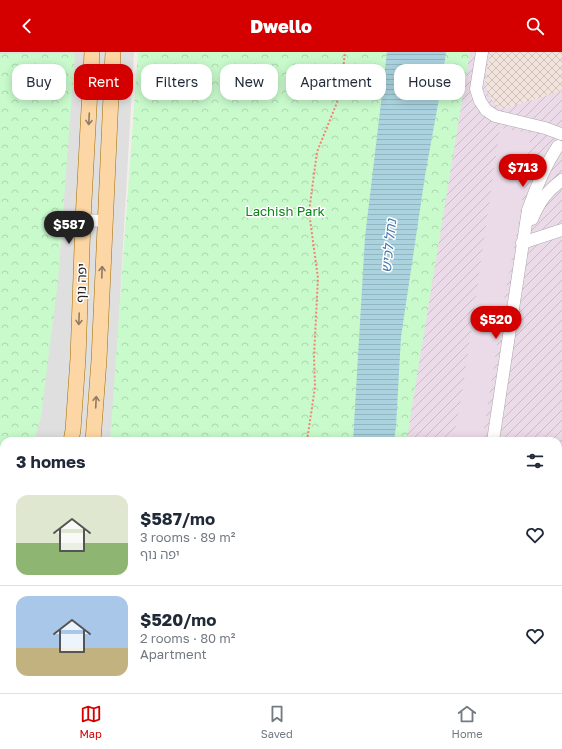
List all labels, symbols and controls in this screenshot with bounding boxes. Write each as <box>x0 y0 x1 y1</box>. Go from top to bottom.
icon: back <box>16 15 38 37</box>
text: Dwello <box>250 15 312 37</box>
icon: search <box>524 15 546 37</box>
chip: Buy <box>12 64 66 100</box>
chip: Rent <box>74 64 133 100</box>
chip: Filters <box>141 64 212 100</box>
chip: New <box>220 64 278 100</box>
chip: Apartment <box>286 64 386 100</box>
chip: House <box>394 64 465 100</box>
one-way arrow <box>85 112 92 125</box>
pin: $713 <box>499 154 547 188</box>
text: $713 <box>508 159 538 175</box>
park label: Lachish Park <box>245 203 326 219</box>
pin: $587 <box>45 211 93 245</box>
text: $587 <box>53 216 85 232</box>
water label: נחל לכיש <box>377 217 399 274</box>
street label: יפה נוף <box>72 263 90 303</box>
one-way arrow <box>99 266 106 279</box>
pin: $520 <box>472 306 520 340</box>
text: $520 <box>479 311 513 327</box>
one-way arrow <box>76 312 83 325</box>
one-way arrow <box>93 396 100 409</box>
icon: filters <box>524 450 546 472</box>
text: 3 homes <box>16 451 86 472</box>
text: $587/mo <box>140 508 215 529</box>
icon: home <box>48 511 96 559</box>
icon: heart <box>524 524 546 546</box>
text: 3 rooms · 89 m² <box>140 529 235 545</box>
text: יפה נוף <box>140 546 180 562</box>
text: $520/mo <box>140 609 216 630</box>
icon: home <box>48 612 96 660</box>
icon: heart <box>524 625 546 647</box>
text: 2 rooms · 80 m² <box>140 630 236 646</box>
text: Apartment <box>140 646 207 662</box>
tab: Map <box>79 703 102 740</box>
tab: Saved <box>261 703 293 740</box>
tab: Home <box>452 703 483 740</box>

